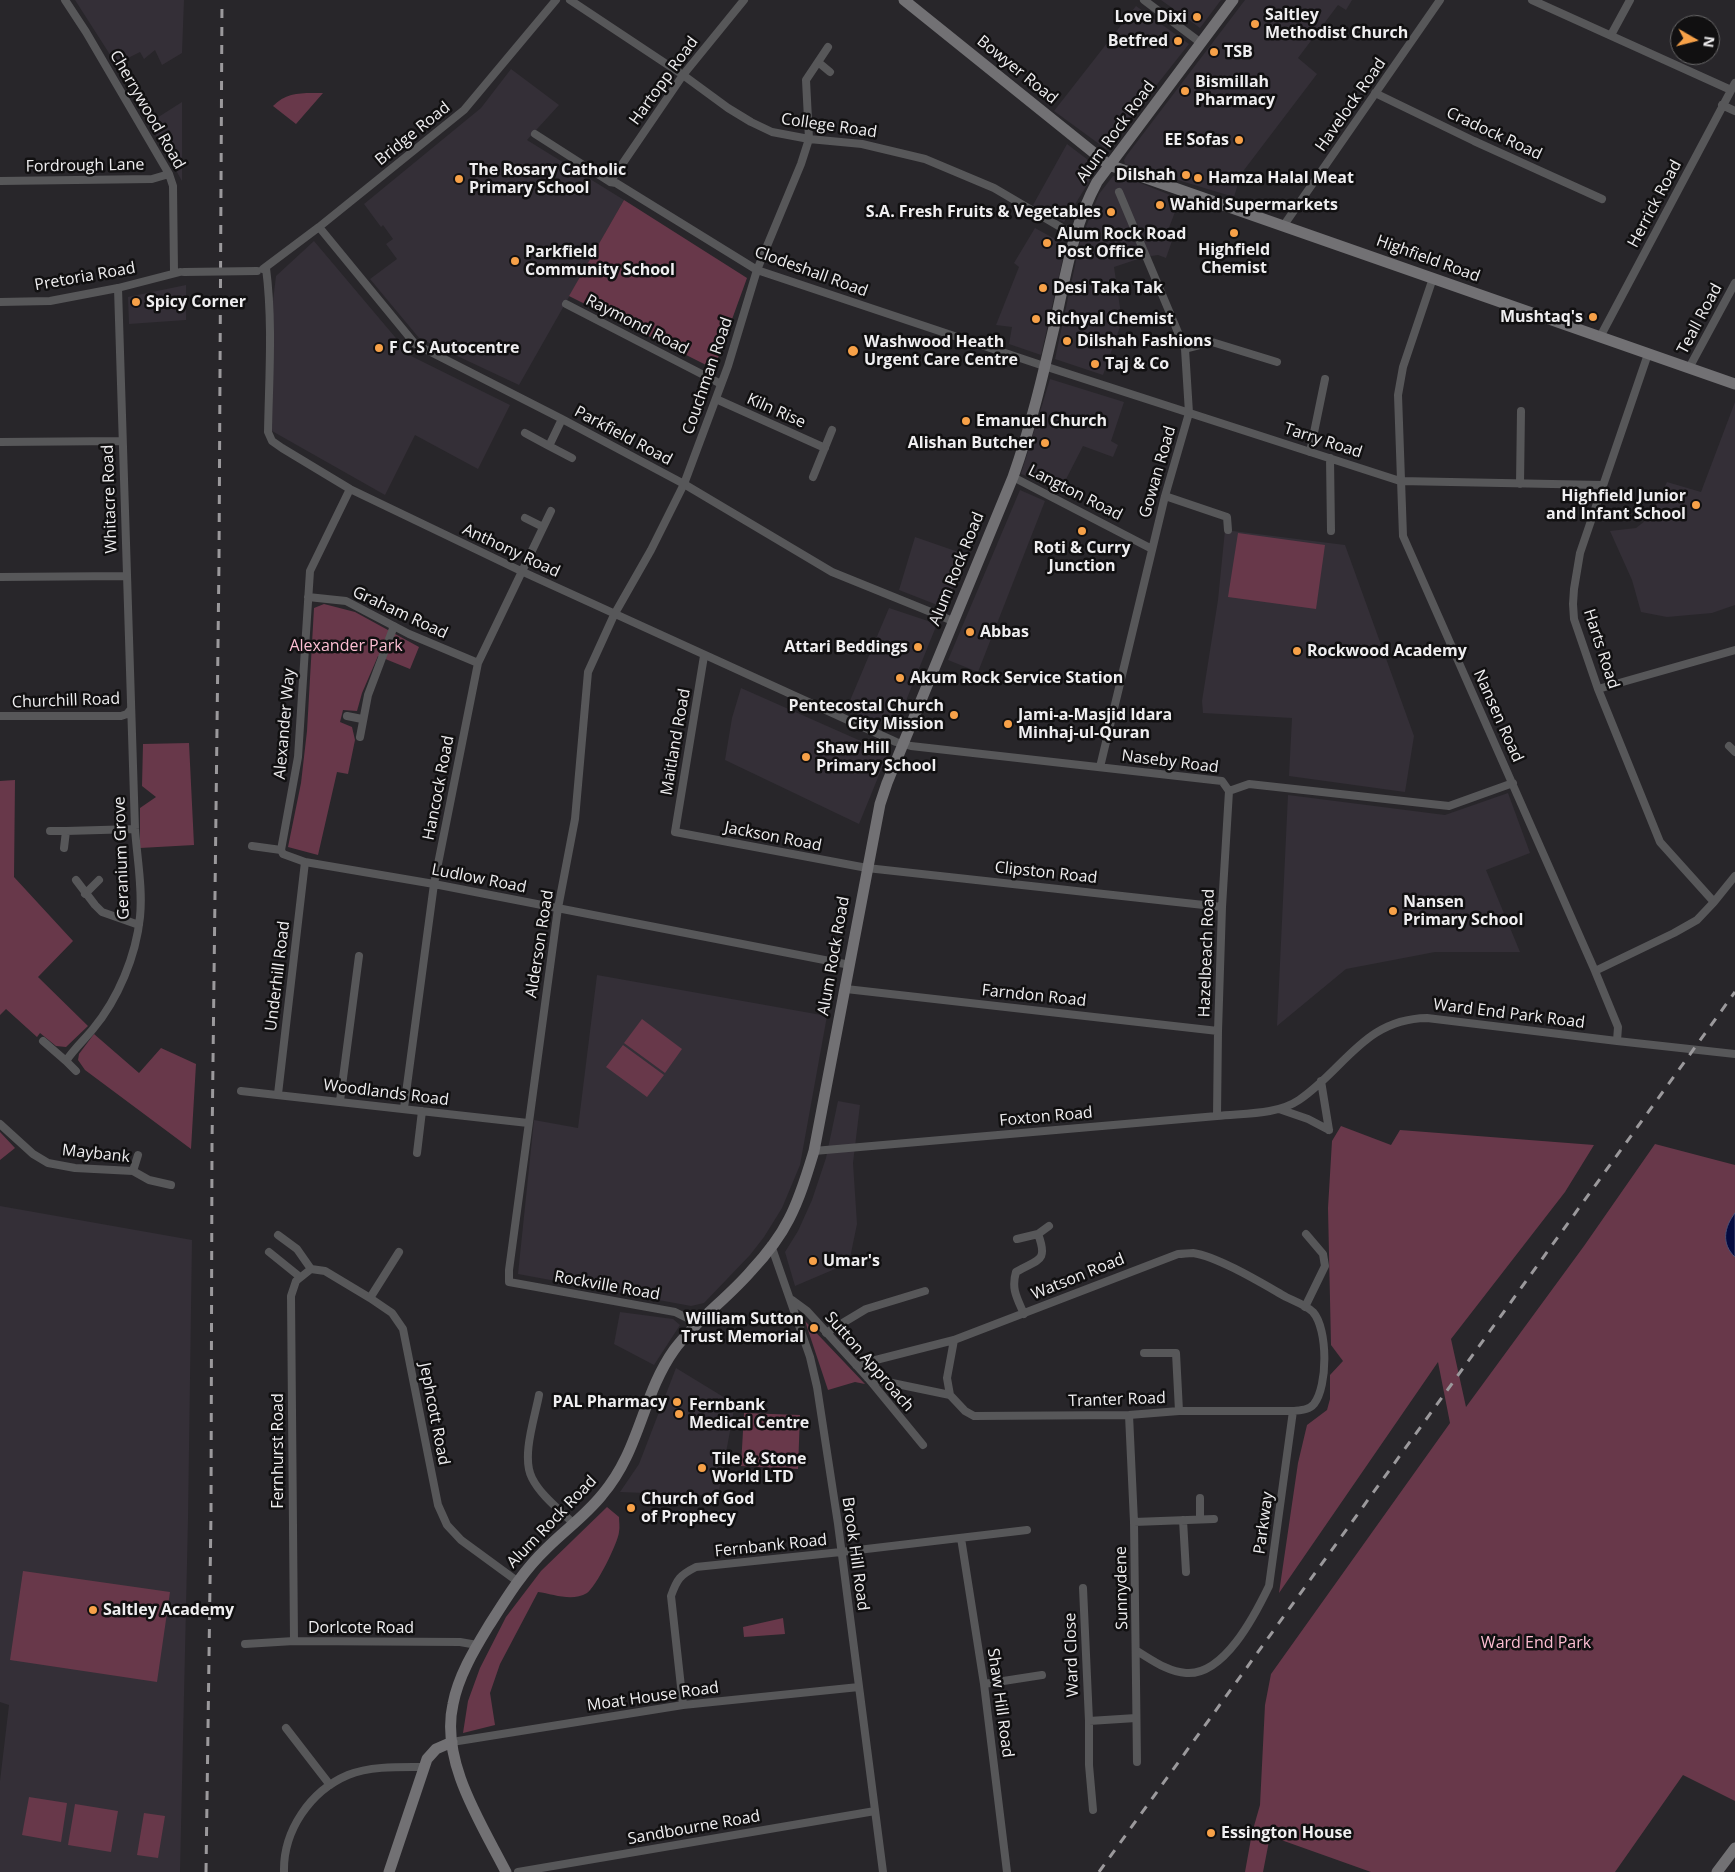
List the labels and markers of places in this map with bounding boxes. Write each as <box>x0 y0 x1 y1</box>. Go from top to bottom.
place label: Saltley Methodist Church <box>1265 5 1408 43</box>
place label: Love Dixi <box>1114 7 1187 27</box>
marker: Love Dixi <box>1191 11 1203 23</box>
marker: Saltley Methodist Church <box>1249 18 1261 30</box>
place label: Betfred <box>1108 31 1168 51</box>
marker: Betfred <box>1172 35 1184 47</box>
place label: TSB <box>1224 42 1253 62</box>
marker: TSB <box>1208 46 1220 58</box>
place label: Bismillah Pharmacy <box>1195 72 1275 110</box>
marker: Bismillah Pharmacy <box>1179 85 1191 97</box>
place label: EE Sofas <box>1164 130 1229 150</box>
marker: EE Sofas <box>1233 134 1245 146</box>
place label: The Rosary Catholic Primary School <box>469 160 626 198</box>
place label: Dilshah <box>1116 165 1176 185</box>
place label: Hamza Halal Meat <box>1208 168 1354 188</box>
marker: Dilshah <box>1180 169 1192 181</box>
marker: Hamza Halal Meat <box>1192 172 1204 184</box>
marker: The Rosary Catholic Primary School <box>453 173 465 185</box>
place label: Wahid Supermarkets <box>1170 195 1338 215</box>
marker: Wahid Supermarkets <box>1154 199 1166 211</box>
place label: S.A. Fresh Fruits & Vegetables <box>866 202 1101 222</box>
marker: S.A. Fresh Fruits & Vegetables <box>1105 206 1117 218</box>
place label: Alum Rock Road Post Office <box>1057 224 1186 262</box>
marker: Highfield Chemist <box>1228 227 1240 239</box>
marker: Alum Rock Road Post Office <box>1041 237 1053 249</box>
place label: Highfield Chemist <box>1198 240 1270 278</box>
place label: Parkfield Community School <box>525 242 675 280</box>
marker: Parkfield Community School <box>509 255 521 267</box>
place label: Desi Taka Tak <box>1053 278 1163 298</box>
marker: Desi Taka Tak <box>1037 282 1049 294</box>
place label: Spicy Corner <box>146 292 246 312</box>
marker: Spicy Corner <box>130 296 142 308</box>
place label: Mushtaq's <box>1500 307 1583 327</box>
place label: Richyal Chemist <box>1046 309 1174 329</box>
marker: Mushtaq's <box>1587 311 1599 323</box>
marker: Richyal Chemist <box>1030 313 1042 325</box>
place label: Dilshah Fashions <box>1077 331 1212 351</box>
place label: Washwood Heath Urgent Care Centre <box>864 332 1018 370</box>
marker: Dilshah Fashions <box>1061 335 1073 347</box>
place label: F C S Autocentre <box>389 338 520 358</box>
marker: F C S Autocentre <box>373 342 385 354</box>
marker: Washwood Heath Urgent Care Centre <box>846 344 860 358</box>
place label: Taj & Co <box>1105 354 1169 374</box>
marker: Taj & Co <box>1089 358 1101 370</box>
place label: Emanuel Church <box>976 411 1107 431</box>
marker: Emanuel Church <box>960 415 972 427</box>
place label: Alishan Butcher <box>908 433 1035 453</box>
marker: Alishan Butcher <box>1039 437 1051 449</box>
place label: Highfield Junior and Infant School <box>1546 486 1686 524</box>
marker: Highfield Junior and Infant School <box>1690 499 1702 511</box>
marker: Roti & Curry Junction <box>1076 525 1088 537</box>
place label: Roti & Curry Junction <box>1034 538 1130 576</box>
place label: Abbas <box>980 622 1029 642</box>
marker: Abbas <box>964 626 976 638</box>
place label: Attari Beddings <box>784 637 908 657</box>
marker: Attari Beddings <box>912 641 924 653</box>
place label: Rockwood Academy <box>1307 641 1467 661</box>
marker: Rockwood Academy <box>1291 645 1303 657</box>
place label: Akum Rock Service Station <box>910 668 1123 688</box>
marker: Akum Rock Service Station <box>894 672 906 684</box>
place label: Pentecostal Church City Mission <box>789 696 944 734</box>
place label: Jami-a-Masjid Idara Minhaj-ul-Quran <box>1018 705 1172 743</box>
marker: Pentecostal Church City Mission <box>948 709 960 721</box>
marker: Jami-a-Masjid Idara Minhaj-ul-Quran <box>1002 718 1014 730</box>
place label: Shaw Hill Primary School <box>816 738 936 776</box>
marker: Shaw Hill Primary School <box>800 751 812 763</box>
place label: Nansen Primary School <box>1403 892 1523 930</box>
marker: Nansen Primary School <box>1387 905 1399 917</box>
place label: Umar's <box>823 1251 880 1271</box>
marker: Umar's <box>807 1255 819 1267</box>
place label: William Sutton Trust Memorial <box>681 1309 804 1347</box>
marker: William Sutton Trust Memorial <box>808 1322 820 1334</box>
place label: PAL Pharmacy <box>553 1392 667 1412</box>
place label: Fernbank Medical Centre <box>689 1395 809 1433</box>
marker: PAL Pharmacy <box>671 1396 683 1408</box>
marker: Fernbank Medical Centre <box>673 1408 685 1420</box>
place label: Tile & Stone World LTD <box>712 1449 806 1487</box>
marker: Tile & Stone World LTD <box>696 1462 708 1474</box>
place label: Church of God of Prophecy <box>641 1489 754 1527</box>
marker: Church of God of Prophecy <box>625 1502 637 1514</box>
place label: Saltley Academy <box>103 1600 234 1620</box>
marker: Saltley Academy <box>87 1604 99 1616</box>
place label: Essington House <box>1221 1823 1352 1843</box>
marker: Essington House <box>1205 1827 1217 1839</box>

